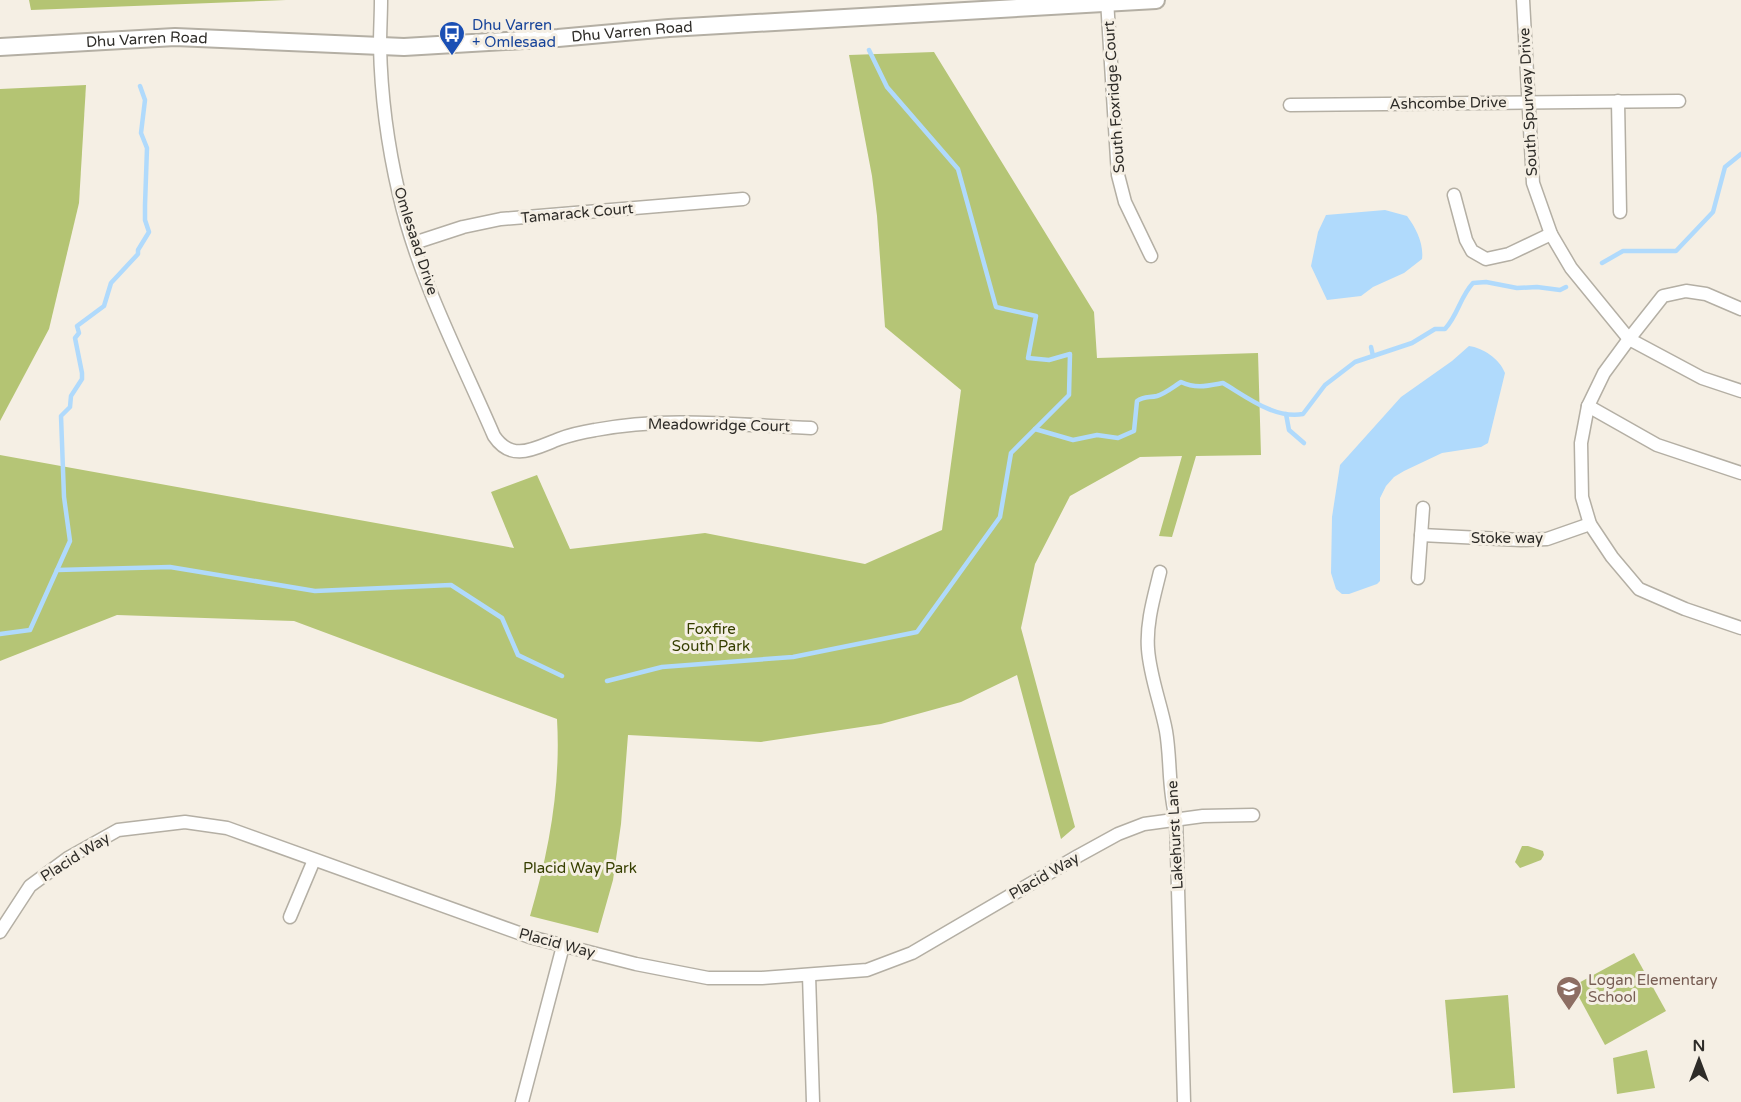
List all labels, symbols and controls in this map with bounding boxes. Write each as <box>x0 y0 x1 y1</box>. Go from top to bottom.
place label: Dhu Varren + Omlesaad <box>472 16 556 51</box>
street label: Dhu Varren Road <box>570 18 693 46</box>
bus stop icon: Dhu Varren + Omlesaad <box>437 19 467 57</box>
street label: South Foxridge Court <box>1100 20 1128 174</box>
street label: South Spurway Drive <box>1515 27 1541 177</box>
street label: Dhu Varren Road <box>85 28 208 51</box>
street label: Ashcombe Drive <box>1389 93 1507 113</box>
street label: Omlesaad Drive <box>390 185 442 297</box>
street label: Tamarack Court <box>520 199 634 227</box>
street label: Meadowridge Court <box>648 415 791 435</box>
street label: Stoke way <box>1471 529 1543 547</box>
park label: Foxfire South Park <box>672 620 750 655</box>
street label: Lakehurst Lane <box>1163 780 1187 890</box>
street label: Placid Way <box>37 829 113 885</box>
street label: Placid Way <box>1006 849 1082 903</box>
park label: Placid Way Park <box>523 859 637 877</box>
street label: Placid Way <box>517 924 597 962</box>
place label: Logan Elementary School <box>1588 971 1718 1006</box>
school or university icon: Logan Elementary School <box>1554 974 1584 1012</box>
north arrow <box>1669 1030 1729 1090</box>
text: N <box>1693 1036 1705 1056</box>

